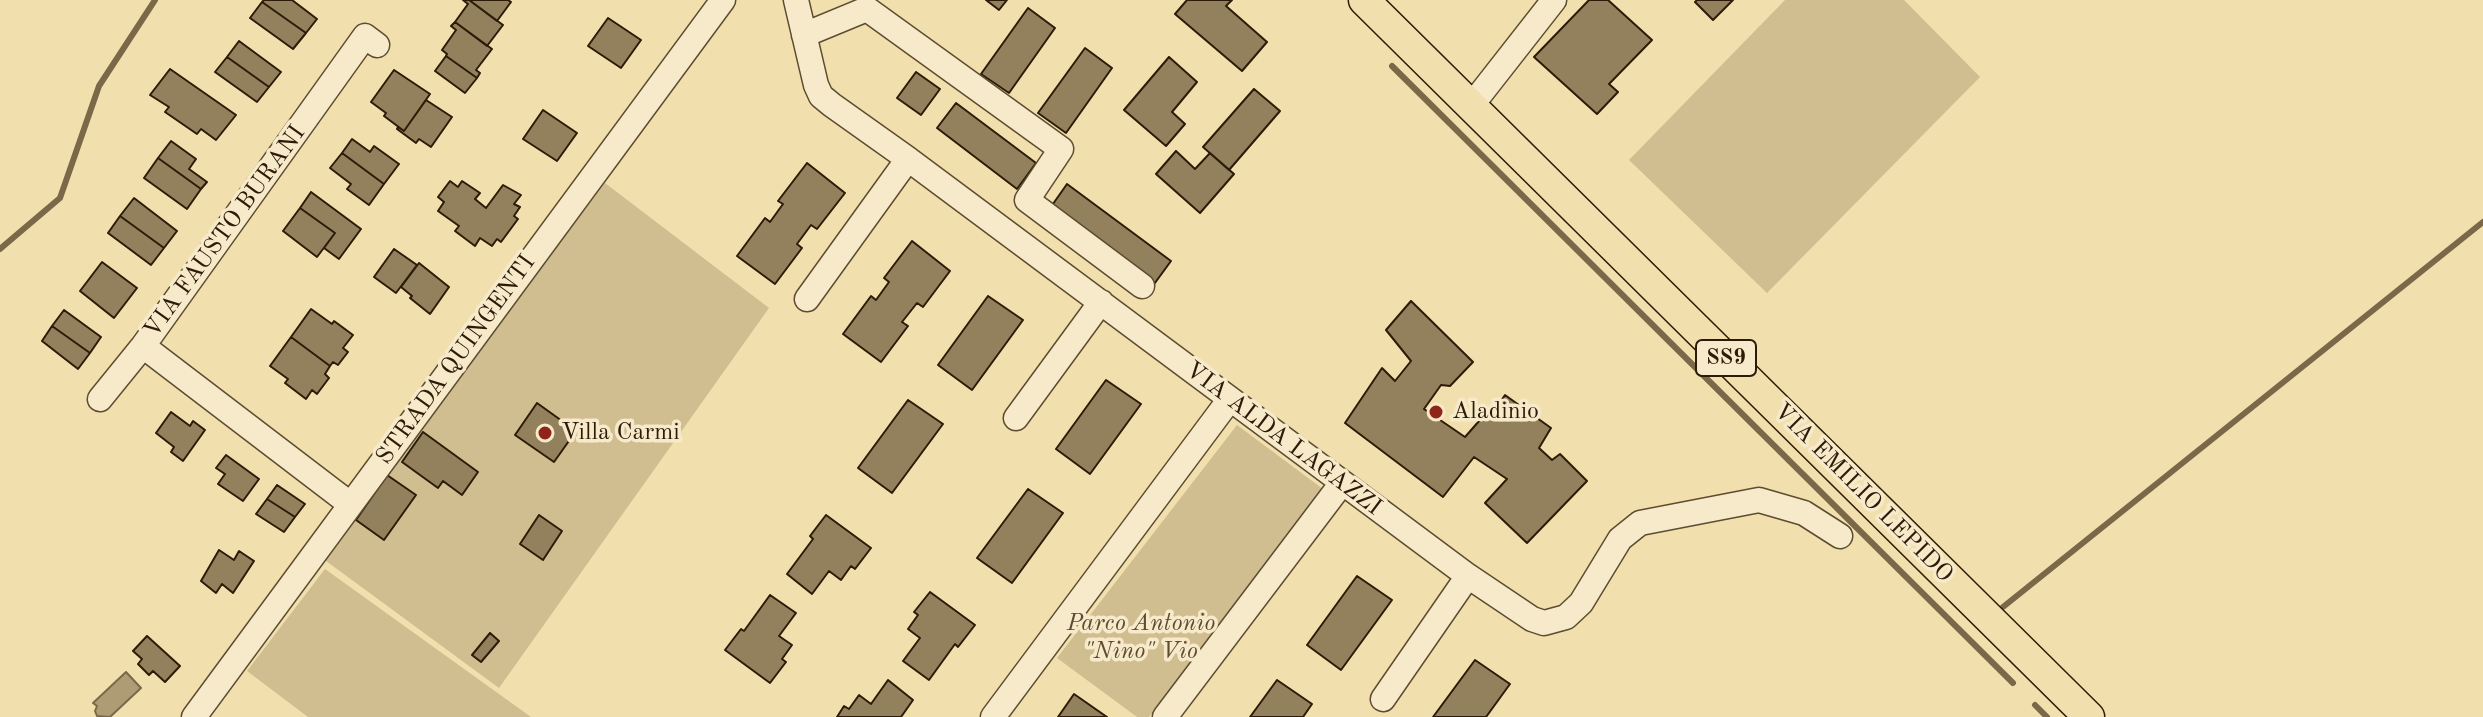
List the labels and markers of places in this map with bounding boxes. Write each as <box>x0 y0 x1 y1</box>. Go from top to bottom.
place label: Aladinio <box>1452 398 1539 426</box>
marker: Aladinio <box>1427 403 1445 421</box>
place label: Villa Carmi <box>561 419 680 447</box>
marker: Villa Carmi <box>536 424 554 442</box>

